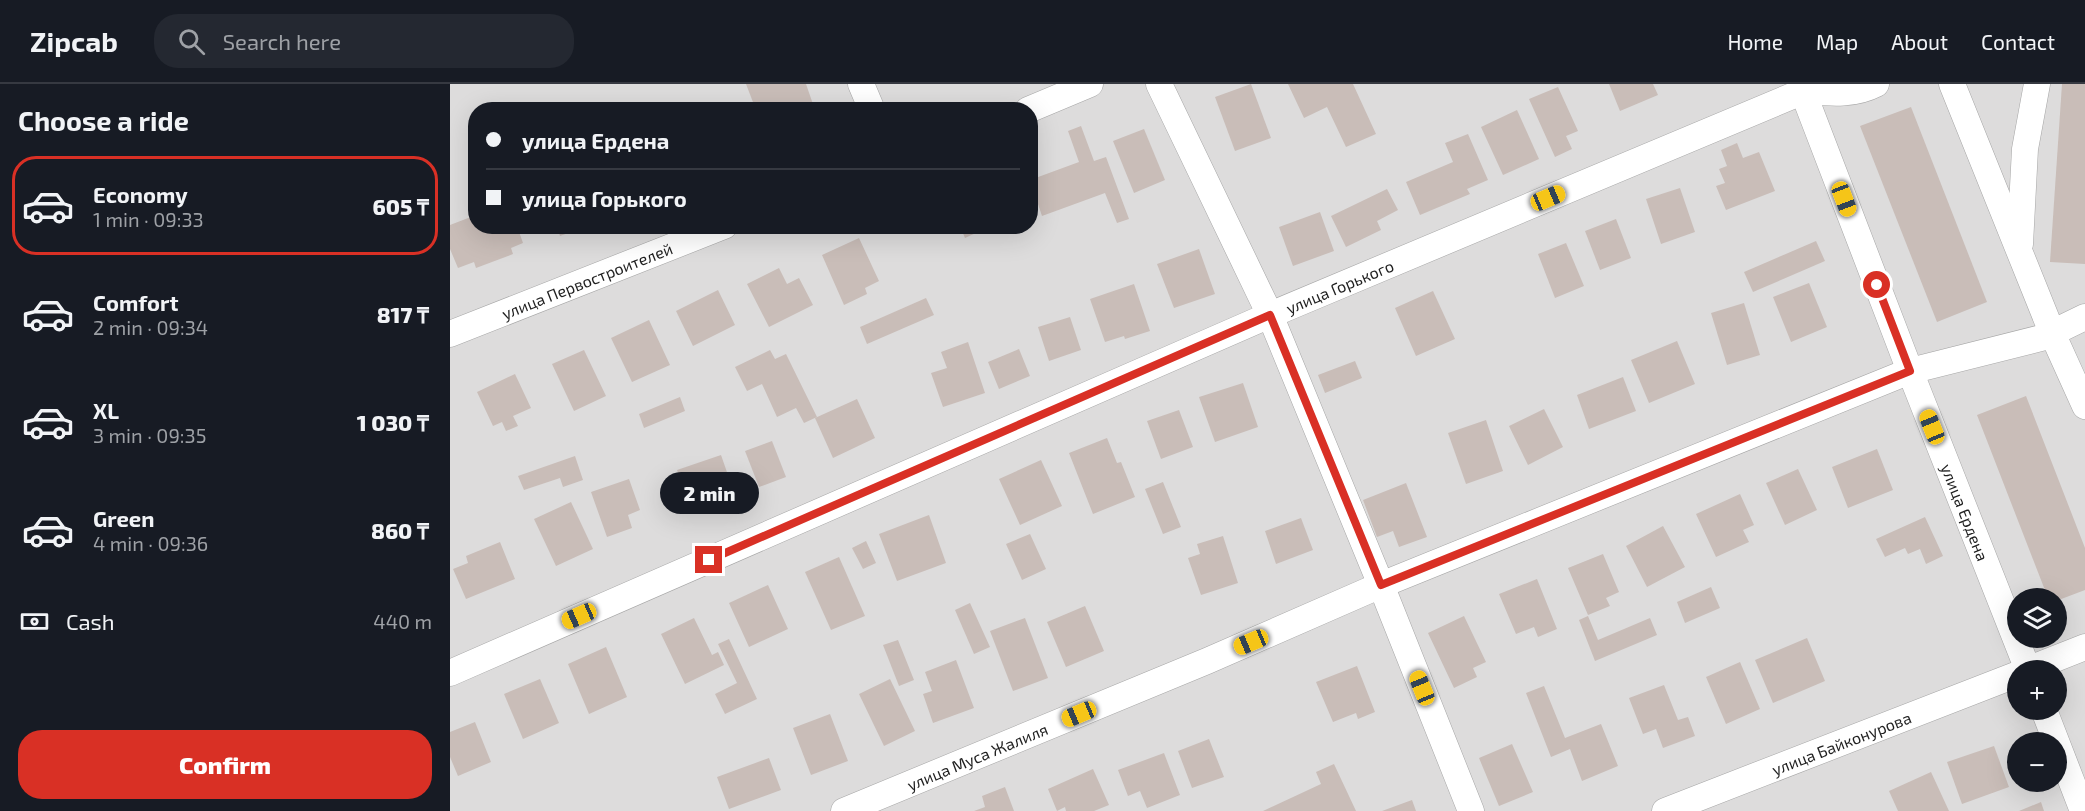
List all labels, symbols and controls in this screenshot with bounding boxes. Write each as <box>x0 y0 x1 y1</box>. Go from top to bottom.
search box <box>154 14 574 68</box>
text: Zipcab <box>30 24 118 58</box>
icon: search <box>175 25 208 58</box>
text: Search here <box>223 28 341 54</box>
text: Home <box>1727 29 1783 54</box>
text: Map <box>1816 29 1858 54</box>
text: About <box>1891 29 1948 54</box>
text: Contact <box>1981 29 2055 54</box>
text: Choose a ride <box>18 104 189 136</box>
text: улица Ердена <box>522 127 669 153</box>
icon: car <box>21 179 75 233</box>
car <box>1829 179 1859 219</box>
text: Economy <box>93 181 188 207</box>
car <box>1528 183 1568 213</box>
text: улица Горького <box>522 185 687 211</box>
text: 605 ₸ <box>373 193 429 219</box>
text: 1 min · 09:33 <box>93 207 204 231</box>
street label: улица Первостроителей <box>499 238 675 323</box>
street label: улица Горького <box>1283 255 1396 318</box>
route start <box>1863 271 1890 298</box>
icon: car <box>21 287 75 341</box>
text: Comfort <box>93 289 178 315</box>
text: 817 ₸ <box>377 301 429 327</box>
text: 2 min · 09:34 <box>93 315 208 339</box>
icon: car <box>21 395 75 449</box>
text: XL <box>93 397 119 423</box>
car <box>1917 407 1947 447</box>
text: 1 030 ₸ <box>357 409 429 435</box>
text: 3 min · 09:35 <box>93 423 206 447</box>
street label: улица Ердена <box>1937 461 1993 563</box>
callout: 2 min <box>660 473 758 515</box>
text: 2 min <box>684 481 735 505</box>
icon: car <box>21 503 75 557</box>
text: Green <box>93 505 155 531</box>
text: 860 ₸ <box>371 517 429 543</box>
text: 4 min · 09:36 <box>93 531 208 555</box>
route end <box>695 546 722 573</box>
map controls <box>2007 588 2067 792</box>
button: layers <box>2007 588 2067 648</box>
car <box>559 600 599 632</box>
icon: cash <box>18 605 51 638</box>
text: Cash <box>66 608 115 634</box>
text: 440 m <box>373 609 432 633</box>
car <box>1231 627 1271 657</box>
button: + <box>2007 660 2067 720</box>
car <box>1407 668 1437 708</box>
car <box>1059 699 1099 729</box>
street label: улица Байконурова <box>1769 707 1914 779</box>
street label: улица Муса Жалиля <box>904 718 1050 794</box>
button: Confirm <box>18 730 432 799</box>
button: − <box>2007 732 2067 792</box>

